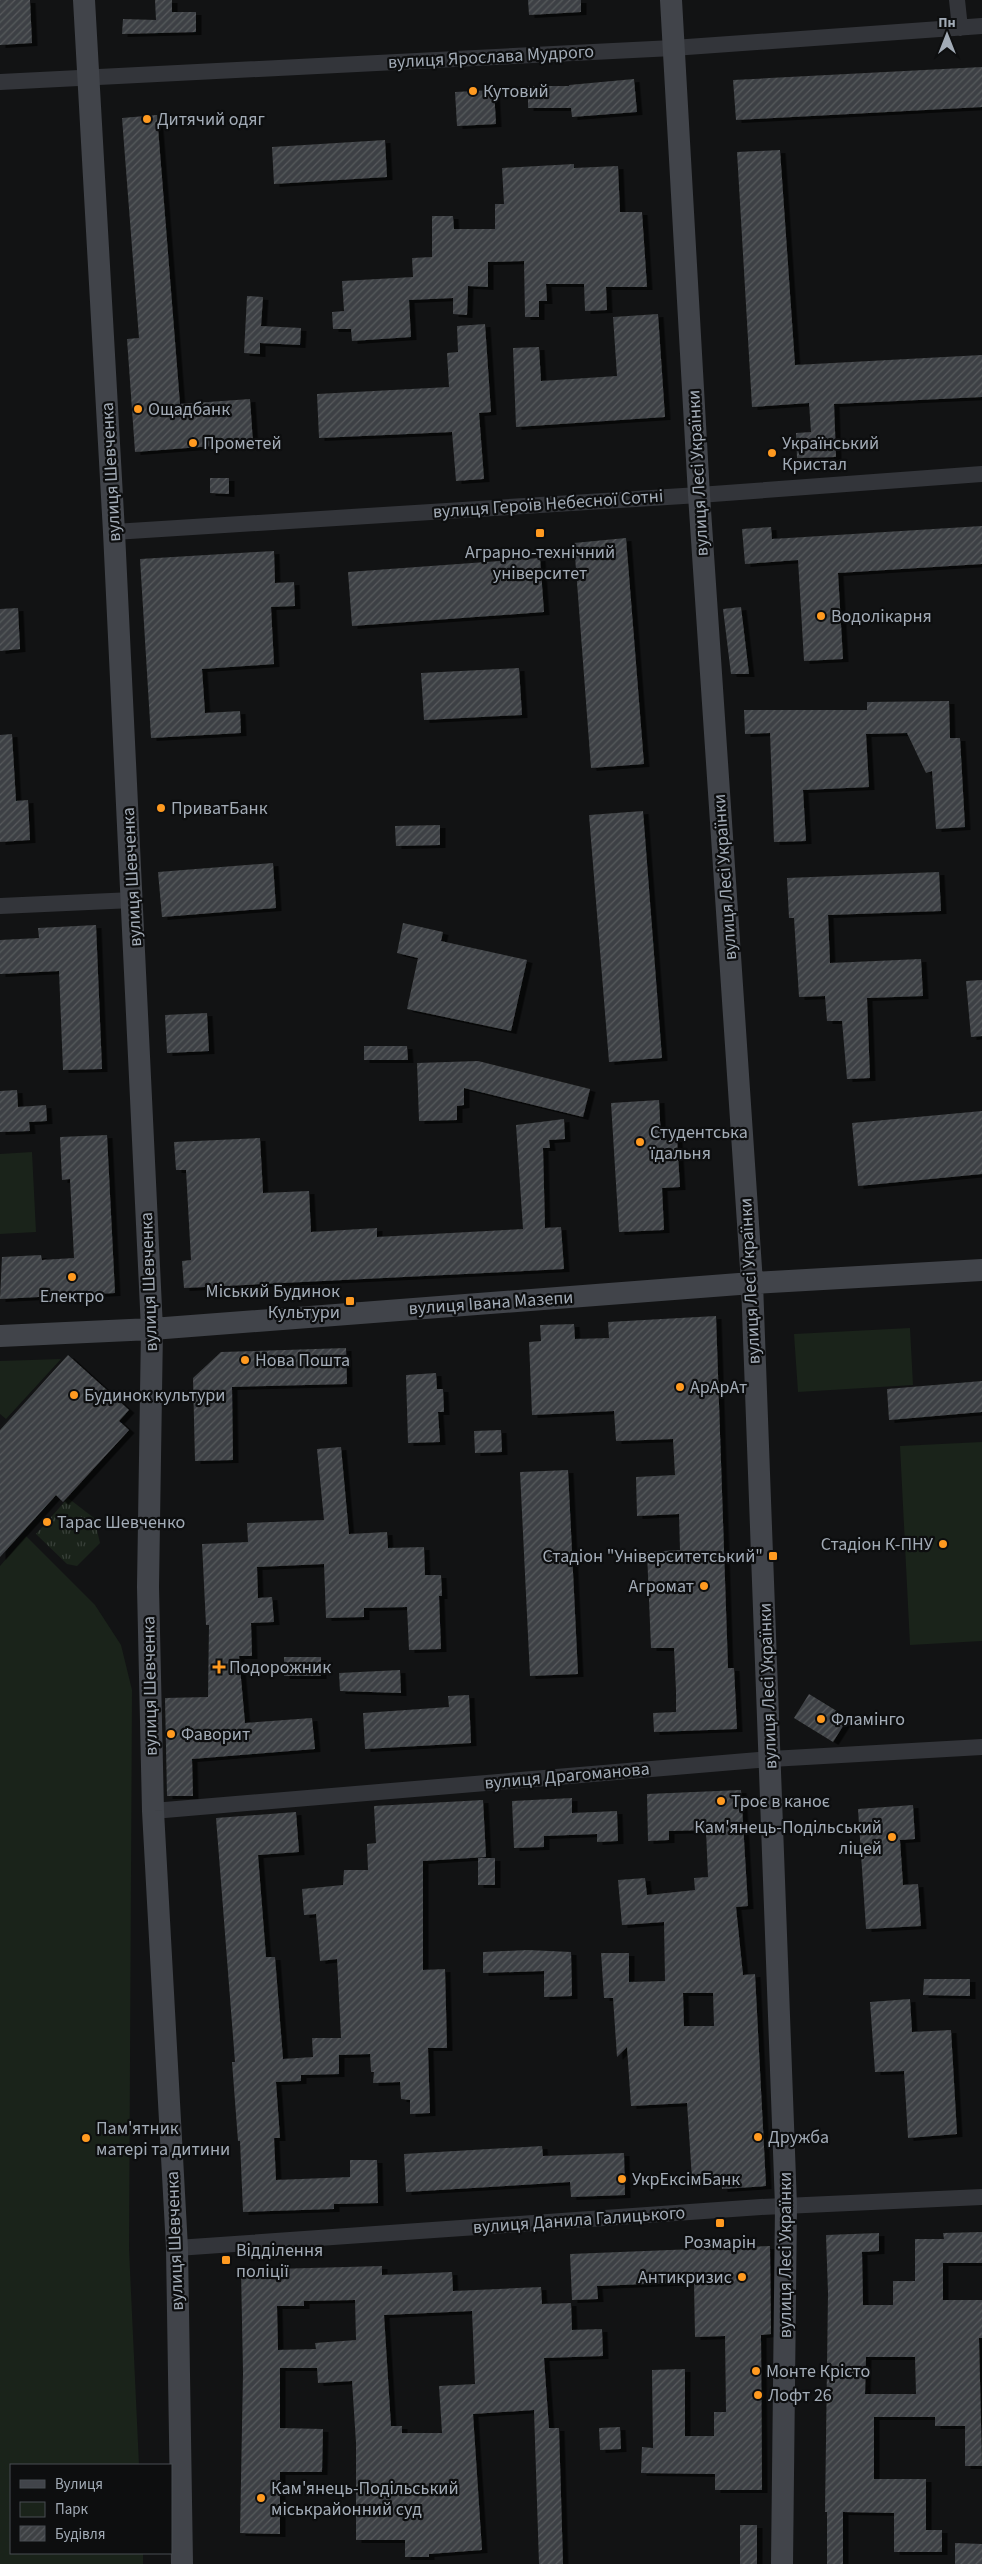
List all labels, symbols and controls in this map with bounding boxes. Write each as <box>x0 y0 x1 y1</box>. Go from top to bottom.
north arrow <box>922 10 972 60</box>
text: Пн <box>938 13 956 33</box>
street label: вулиця Ярослава Мудрого <box>387 39 595 75</box>
place label: Кутовий <box>483 79 549 104</box>
marker: Кутовий <box>467 85 479 97</box>
place label: Дитячий одяг <box>157 107 265 132</box>
marker: Дитячий одяг <box>141 113 153 125</box>
street label: вулиця Лесі Українки <box>681 389 715 557</box>
place label: Ощадбанк <box>148 397 230 422</box>
street label: вулиця Шевченка <box>95 402 127 542</box>
marker: Ощадбанк <box>132 403 144 415</box>
place label: Прометей <box>203 431 282 456</box>
place label: Український Кристал <box>782 431 879 477</box>
marker: Прометей <box>187 437 199 449</box>
marker: Український Кристал <box>766 447 778 459</box>
street label: вулиця Героїв Небесної Сотні <box>432 483 664 525</box>
marker: Аграрно-технічний університет <box>534 527 546 539</box>
place label: Аграрно-технічний університет <box>465 540 615 586</box>
place label: Водолікарня <box>831 604 932 629</box>
marker: Водолікарня <box>815 610 827 622</box>
street label: вулиця Лесі Українки <box>707 793 743 961</box>
place label: ПриватБанк <box>171 796 268 821</box>
marker: ПриватБанк <box>155 802 167 814</box>
street label: вулиця Шевченка <box>116 807 148 947</box>
place label: Студентська їдальня <box>649 1120 748 1166</box>
marker: Студентська їдальня <box>634 1136 646 1148</box>
street label: вулиця Лесі Українки <box>733 1197 767 1365</box>
street label: вулиця Шевченка <box>134 1212 164 1352</box>
marker: Електро <box>66 1271 78 1283</box>
place label: Міський Будинок Культури <box>206 1279 340 1325</box>
place label: Електро <box>40 1284 104 1309</box>
street label: вулиця Івана Мазепи <box>408 1285 574 1321</box>
marker: Міський Будинок Культури <box>344 1295 356 1307</box>
place label: Нова Пошта <box>255 1348 350 1373</box>
marker: Нова Пошта <box>239 1354 251 1366</box>
place label: АрАрАт <box>690 1375 747 1400</box>
marker: АрАрАт <box>674 1381 686 1393</box>
place label: Будинок культури <box>84 1383 225 1408</box>
marker: Будинок культури <box>68 1389 80 1401</box>
place label: Тарас Шевченко <box>57 1510 185 1535</box>
marker: Тарас Шевченко <box>41 1516 53 1528</box>
place label: Стадіон К-ПНУ <box>821 1532 934 1557</box>
marker: Стадіон К-ПНУ <box>937 1538 949 1550</box>
place label: Стадіон "Університетський" <box>542 1544 763 1569</box>
marker: Стадіон "Університетський" <box>767 1550 779 1562</box>
place label: Агромат <box>629 1574 694 1599</box>
marker: Агромат <box>698 1580 710 1592</box>
street label: вулиця Лесі Українки <box>753 1602 783 1770</box>
street label: вулиця Шевченка <box>136 1616 164 1756</box>
place label: Подорожник <box>229 1655 331 1680</box>
marker: Подорожник <box>213 1661 225 1673</box>
place label: Фламінго <box>831 1707 905 1732</box>
marker: Фламінго <box>815 1713 827 1725</box>
place label: Фаворит <box>181 1722 250 1747</box>
marker: Фаворит <box>165 1728 177 1740</box>
street label: вулиця Драгоманова <box>483 1756 651 1796</box>
place label: Троє в каноє <box>731 1789 830 1814</box>
marker: Троє в каноє <box>715 1795 727 1807</box>
place label: Кам'янець-Подільський ліцей <box>694 1815 882 1861</box>
marker: Кам'янець-Подільський ліцей <box>886 1831 898 1843</box>
place label: Пам'ятник матері та дитини <box>96 2116 230 2162</box>
place label: Дружба <box>768 2125 829 2150</box>
marker: Дружба <box>752 2131 764 2143</box>
marker: Пам'ятник матері та дитини <box>80 2132 92 2144</box>
place label: УкрЕксімБанк <box>632 2167 740 2192</box>
street label: вулиця Шевченка <box>160 2171 190 2311</box>
street label: вулиця Лесі Українки <box>773 2172 798 2338</box>
marker: УкрЕксімБанк <box>616 2173 628 2185</box>
street label: вулиця Данила Галицького <box>472 2200 686 2240</box>
marker: Розмарін <box>714 2217 726 2229</box>
place label: Розмарін <box>684 2230 756 2255</box>
place label: Відділення поліції <box>236 2238 323 2284</box>
marker: Відділення поліції <box>220 2254 232 2266</box>
place label: Антикризис <box>638 2265 732 2290</box>
marker: Антикризис <box>736 2271 748 2283</box>
place label: Монте Крісто <box>766 2359 870 2384</box>
marker: Монте Крісто <box>750 2365 762 2377</box>
place label: Лофт 26 <box>768 2383 832 2408</box>
marker: Лофт 26 <box>752 2389 764 2401</box>
legend <box>10 2464 172 2554</box>
text: Вулиця <box>55 2474 103 2495</box>
place label: Кам'янець-Подільський міськрайонний суд <box>271 2476 459 2522</box>
marker: Кам'янець-Подільський міськрайонний суд <box>255 2492 267 2504</box>
text: Парк <box>55 2499 89 2520</box>
text: Будівля <box>55 2524 105 2545</box>

